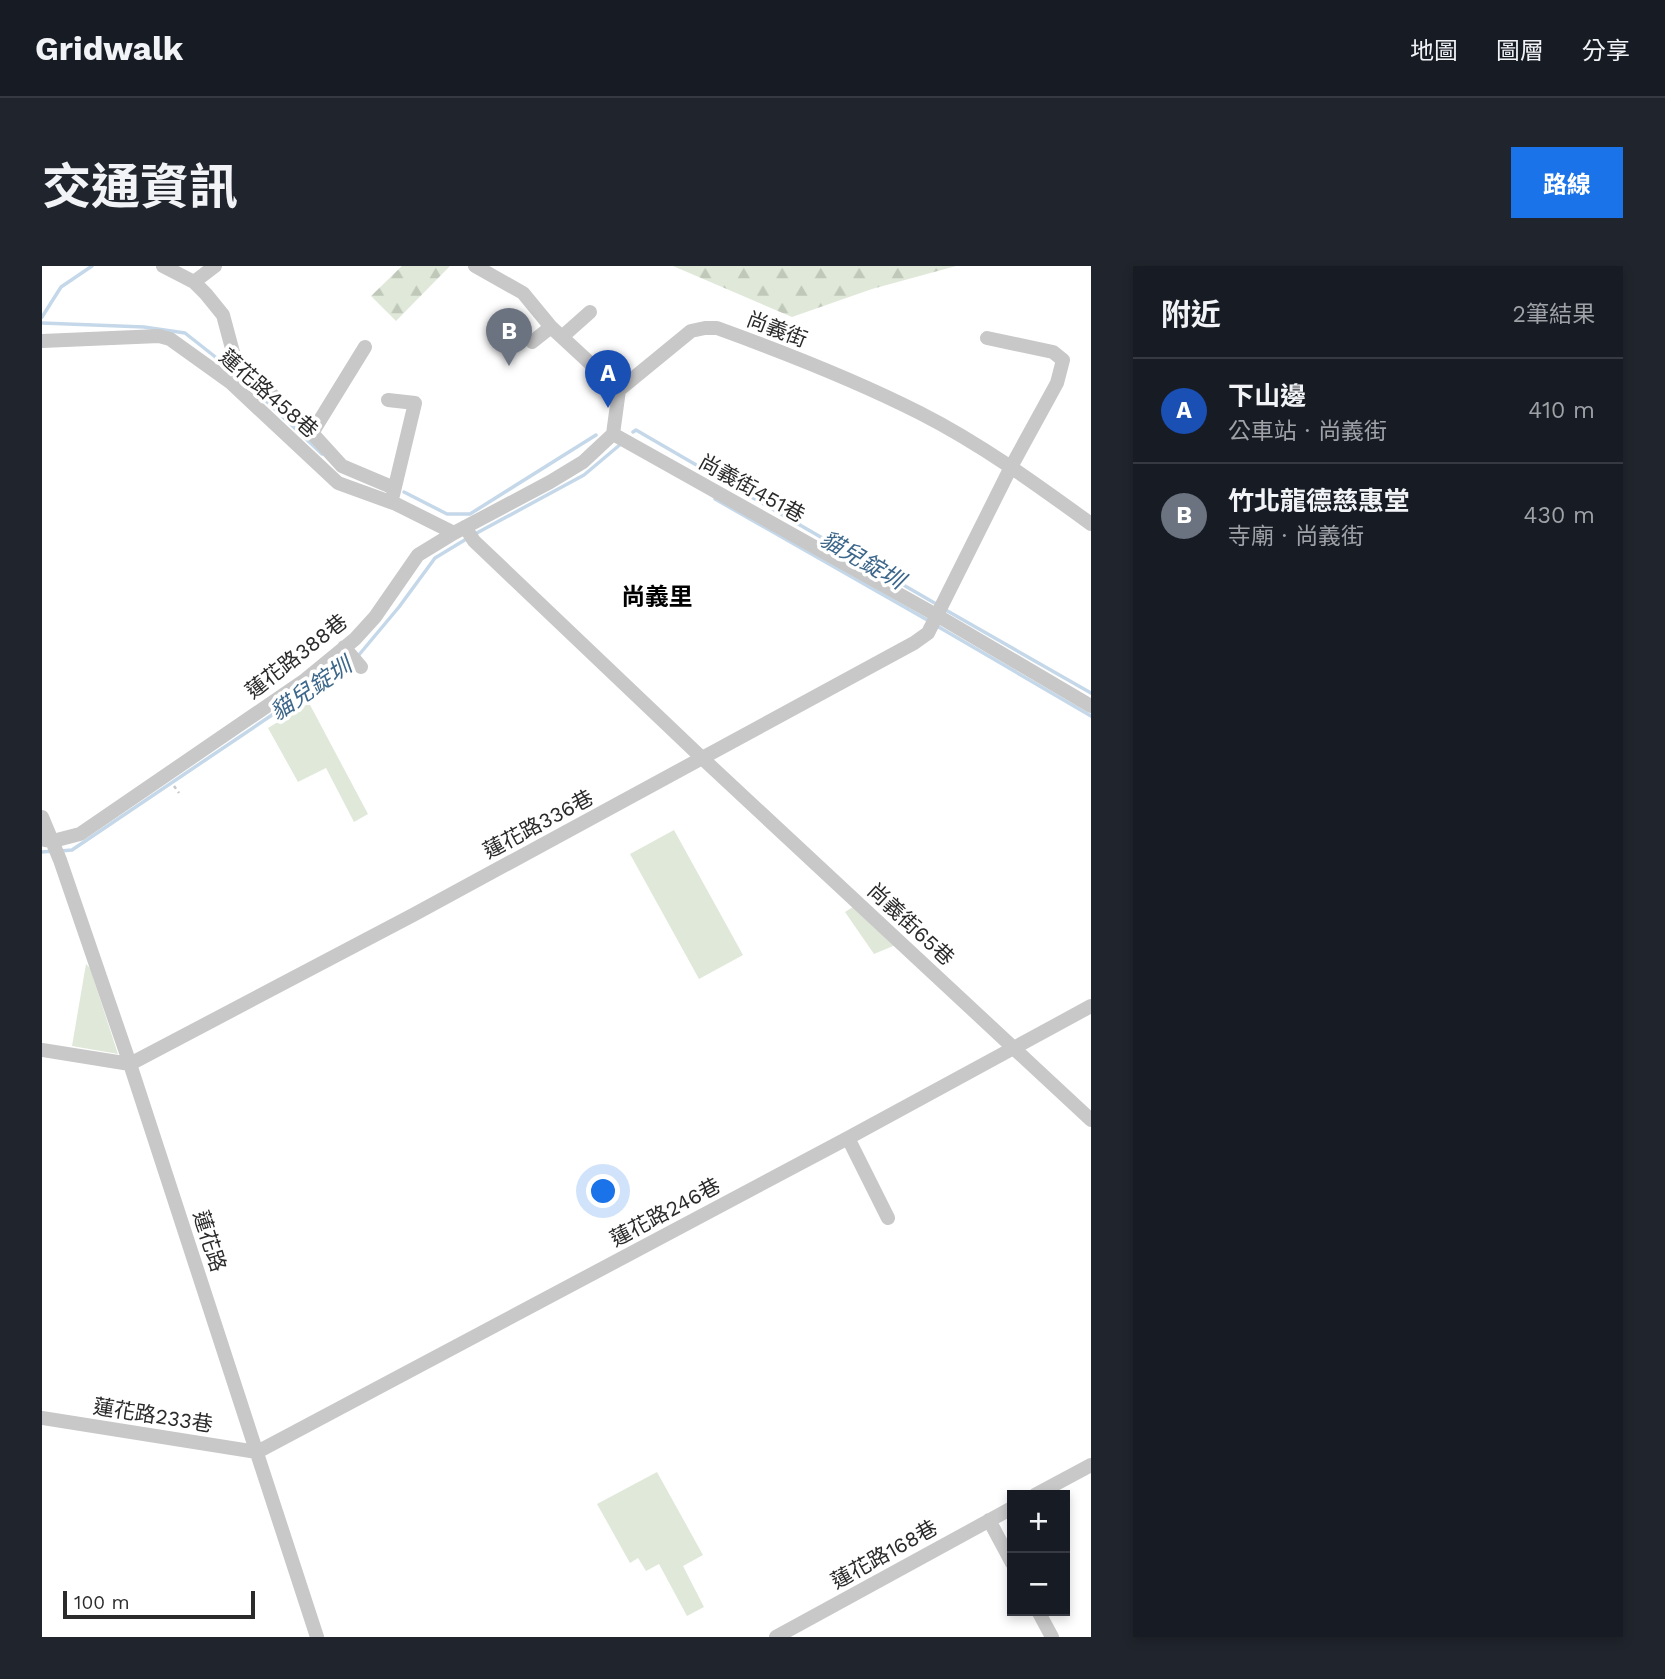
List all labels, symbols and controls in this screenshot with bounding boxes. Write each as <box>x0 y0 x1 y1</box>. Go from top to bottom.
text: Gridwalk <box>35 29 183 68</box>
text: 地圖 <box>1410 37 1458 65</box>
text: 圖層 <box>1496 37 1544 65</box>
text: 分享 <box>1582 37 1630 65</box>
button: 路線 <box>1511 147 1623 218</box>
text: 交通資訊 <box>42 158 238 216</box>
text: 附近 <box>1161 297 1221 332</box>
text: 2筆結果 <box>1513 301 1595 328</box>
street label: 尚義街 <box>743 306 811 352</box>
pin: B <box>486 308 532 366</box>
street label: 蓮花路458巷 <box>215 344 323 442</box>
pin: A <box>585 350 631 408</box>
text: 下山邊 <box>1228 381 1306 411</box>
text: A <box>1176 397 1192 424</box>
text: 410 m <box>1528 397 1595 424</box>
text: 公車站 · 尚義街 <box>1228 418 1387 445</box>
street label: 尚義街451巷 <box>695 449 809 527</box>
text: 竹北龍德慈惠堂 <box>1228 486 1410 516</box>
text: B <box>1176 502 1192 529</box>
text: 430 m <box>1523 502 1595 529</box>
text: 寺廟 · 尚義街 <box>1228 523 1364 550</box>
water label: 貓兒錠圳 <box>815 525 911 596</box>
district label: 尚義里 <box>621 583 693 611</box>
street label: 蓮花路388巷 <box>240 609 352 703</box>
water label: 貓兒錠圳 <box>265 650 359 726</box>
street label: 蓮花路336巷 <box>479 784 597 864</box>
street label: 尚義街65巷 <box>863 878 959 970</box>
street label: 蓮花路246巷 <box>606 1173 724 1251</box>
your location <box>586 1174 620 1208</box>
street label: 蓮花路 <box>188 1207 232 1275</box>
street label: 蓮花路233巷 <box>91 1393 215 1437</box>
map controls <box>1007 1490 1070 1616</box>
button: + <box>1007 1490 1070 1553</box>
street label: 蓮花路168巷 <box>826 1514 942 1594</box>
button: − <box>1007 1553 1070 1616</box>
scale bar <box>63 1588 256 1620</box>
text: 100 m <box>74 1591 130 1614</box>

